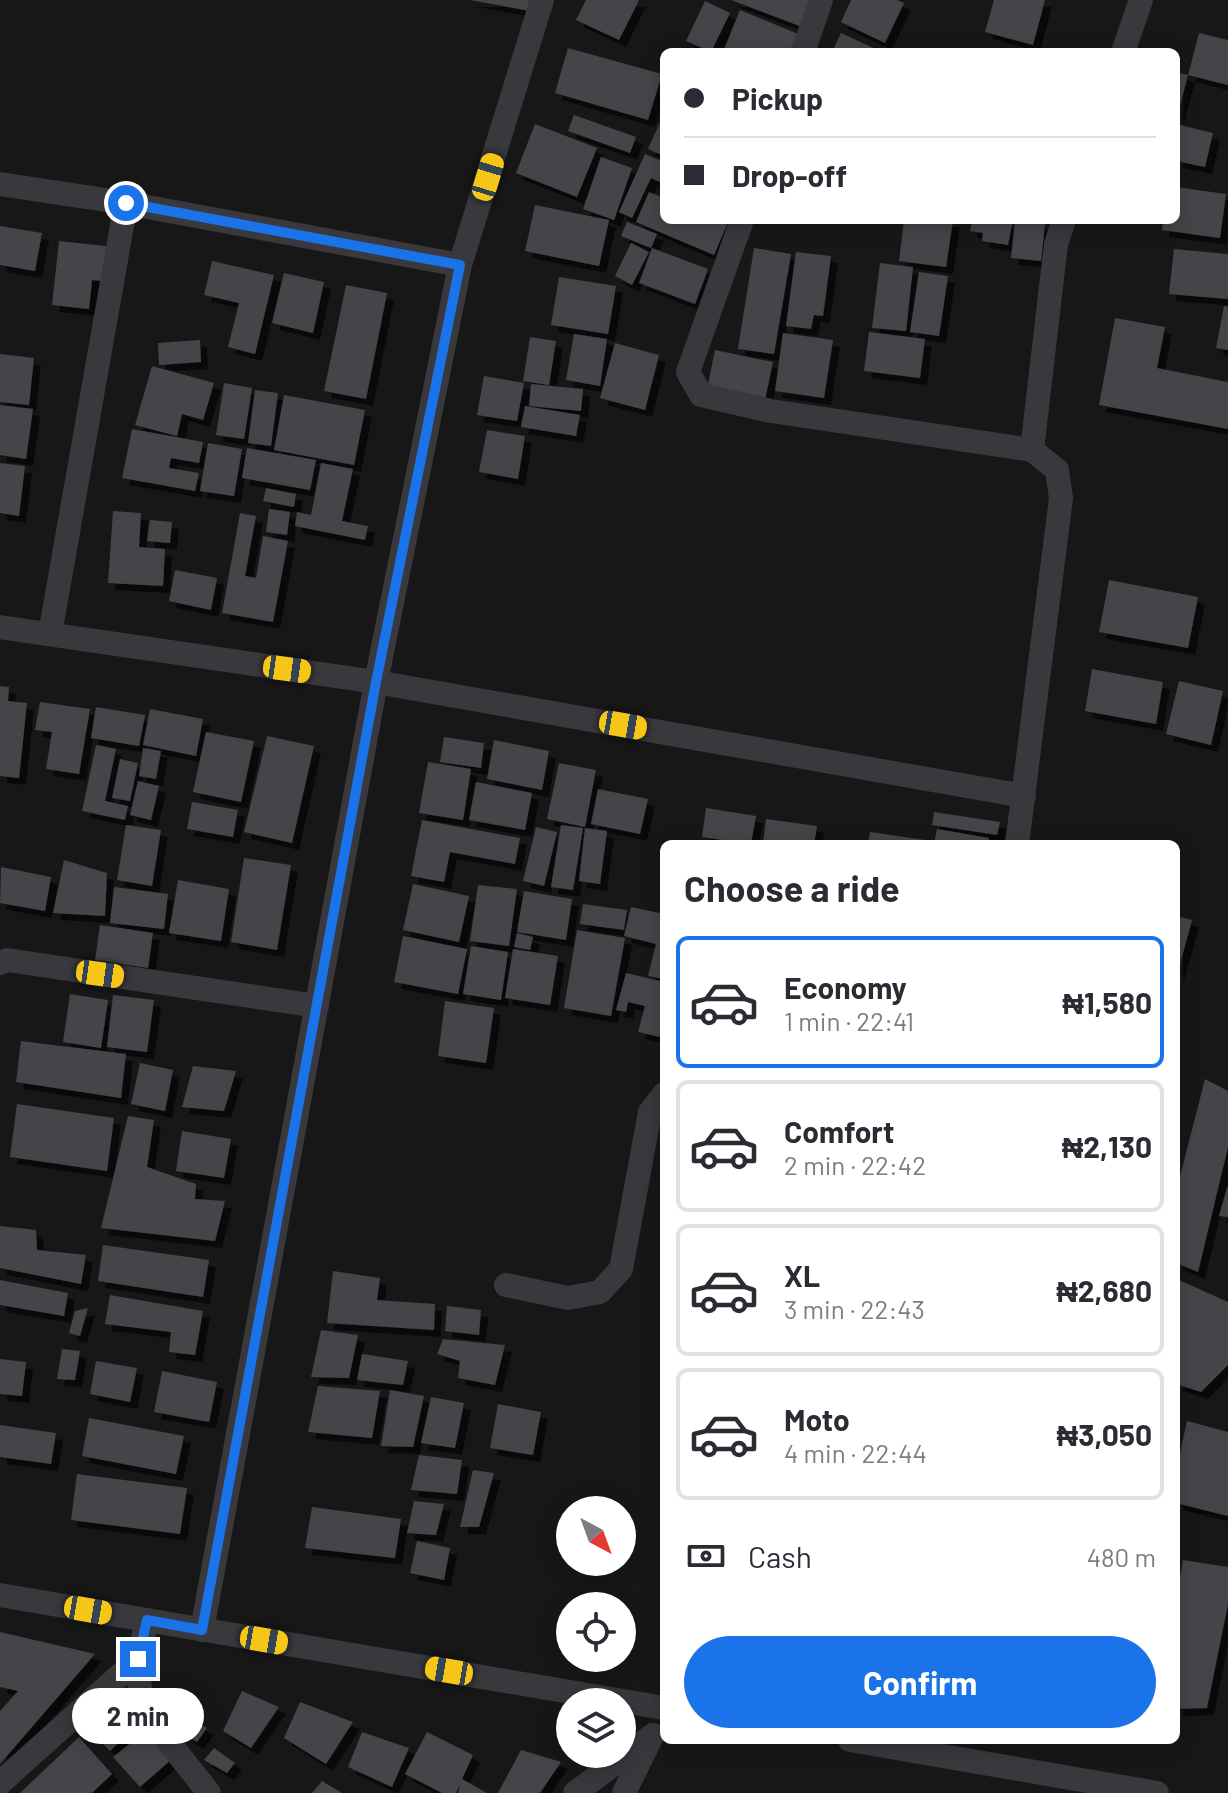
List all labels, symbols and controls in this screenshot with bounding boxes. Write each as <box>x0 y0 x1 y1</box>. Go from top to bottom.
text: Pickup <box>732 80 823 116</box>
car <box>470 151 506 203</box>
text: Drop-off <box>732 157 847 193</box>
route start <box>108 185 144 221</box>
car <box>262 654 312 684</box>
car <box>597 709 649 741</box>
text: Choose a ride <box>684 866 900 909</box>
car <box>75 959 125 989</box>
icon: car <box>688 966 760 1038</box>
text: Economy <box>784 969 907 1005</box>
text: ₦1,580 <box>1062 984 1152 1020</box>
text: 1 min · 22:41 <box>784 1005 914 1036</box>
icon: car <box>688 1110 760 1182</box>
text: Comfort <box>784 1113 894 1149</box>
text: ₦2,130 <box>1062 1128 1152 1164</box>
text: 2 min · 22:42 <box>784 1149 926 1180</box>
icon: car <box>688 1254 760 1326</box>
text: XL <box>784 1257 820 1293</box>
text: ₦2,680 <box>1056 1272 1152 1308</box>
text: 3 min · 22:43 <box>784 1293 925 1324</box>
icon: car <box>688 1398 760 1470</box>
text: Moto <box>784 1401 850 1437</box>
text: ₦3,050 <box>1057 1416 1152 1452</box>
text: 4 min · 22:44 <box>784 1437 927 1468</box>
north arrow <box>556 1496 636 1576</box>
map controls <box>556 1496 636 1768</box>
icon: cash <box>684 1534 728 1578</box>
text: Cash <box>748 1538 812 1574</box>
text: 480 m <box>1087 1541 1156 1572</box>
button: locate <box>556 1592 636 1672</box>
car <box>62 1594 114 1626</box>
car <box>238 1624 290 1656</box>
button: Confirm <box>684 1636 1156 1728</box>
route end <box>120 1641 156 1677</box>
car <box>423 1655 475 1687</box>
callout: 2 min <box>72 1687 204 1743</box>
button: layers <box>556 1688 636 1768</box>
text: 2 min <box>107 1700 169 1731</box>

